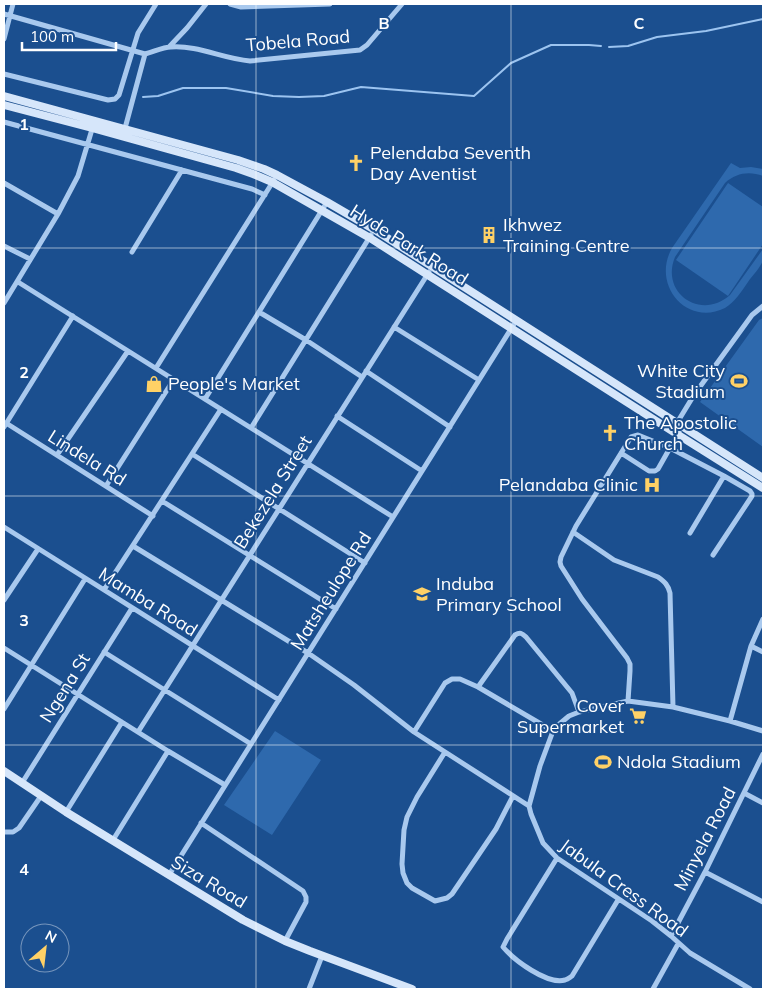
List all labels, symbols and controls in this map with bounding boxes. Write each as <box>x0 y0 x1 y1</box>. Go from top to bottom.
text: B <box>378 13 390 33</box>
text: C <box>634 13 645 33</box>
scale bar <box>22 20 116 52</box>
street label: Tobela Road <box>245 25 351 57</box>
text: 100 m <box>30 27 74 46</box>
text: 1 <box>19 114 29 134</box>
place label: Pelendaba Seventh Day Aventist <box>370 141 531 185</box>
church icon: Pelendaba Seventh Day Aventist <box>346 153 366 173</box>
street label: Hyde Park Road <box>346 199 473 290</box>
place label: Ikhwez Training Centre <box>503 213 630 257</box>
building icon: Ikhwez Training Centre <box>479 225 499 245</box>
place label: White City Stadium <box>637 359 725 403</box>
text: 2 <box>19 362 29 382</box>
sports icon: White City Stadium <box>729 371 749 391</box>
place label: People's Market <box>168 372 300 395</box>
shop icon: People's Market <box>144 374 164 394</box>
place label: The Apostolic Church <box>624 411 737 455</box>
church icon: The Apostolic Church <box>600 423 620 443</box>
street label: Lindela Rd <box>44 424 131 491</box>
street label: Bekezela Street <box>229 431 317 553</box>
place label: Pelandaba Clinic <box>499 473 638 496</box>
hospital icon: Pelandaba Clinic <box>642 475 662 495</box>
street label: Matsheulope Rd <box>285 527 376 654</box>
street label: Mamba Road <box>94 562 202 641</box>
place label: Induba Primary School <box>436 572 562 616</box>
school or university icon: Induba Primary School <box>412 584 432 604</box>
text: 3 <box>19 610 29 630</box>
street label: Ngena St <box>34 649 95 727</box>
place label: Cover Supermarket <box>517 694 624 738</box>
supermarket icon: Cover Supermarket <box>628 706 648 726</box>
place label: Ndola Stadium <box>617 750 741 773</box>
sports icon: Ndola Stadium <box>593 752 613 772</box>
street label: Minyela Road <box>669 783 741 894</box>
street label: Jabula Cress Road <box>556 833 693 942</box>
street label: Siza Road <box>167 850 251 913</box>
text: 4 <box>19 859 29 879</box>
north arrow <box>20 923 70 973</box>
text: N <box>42 926 60 947</box>

